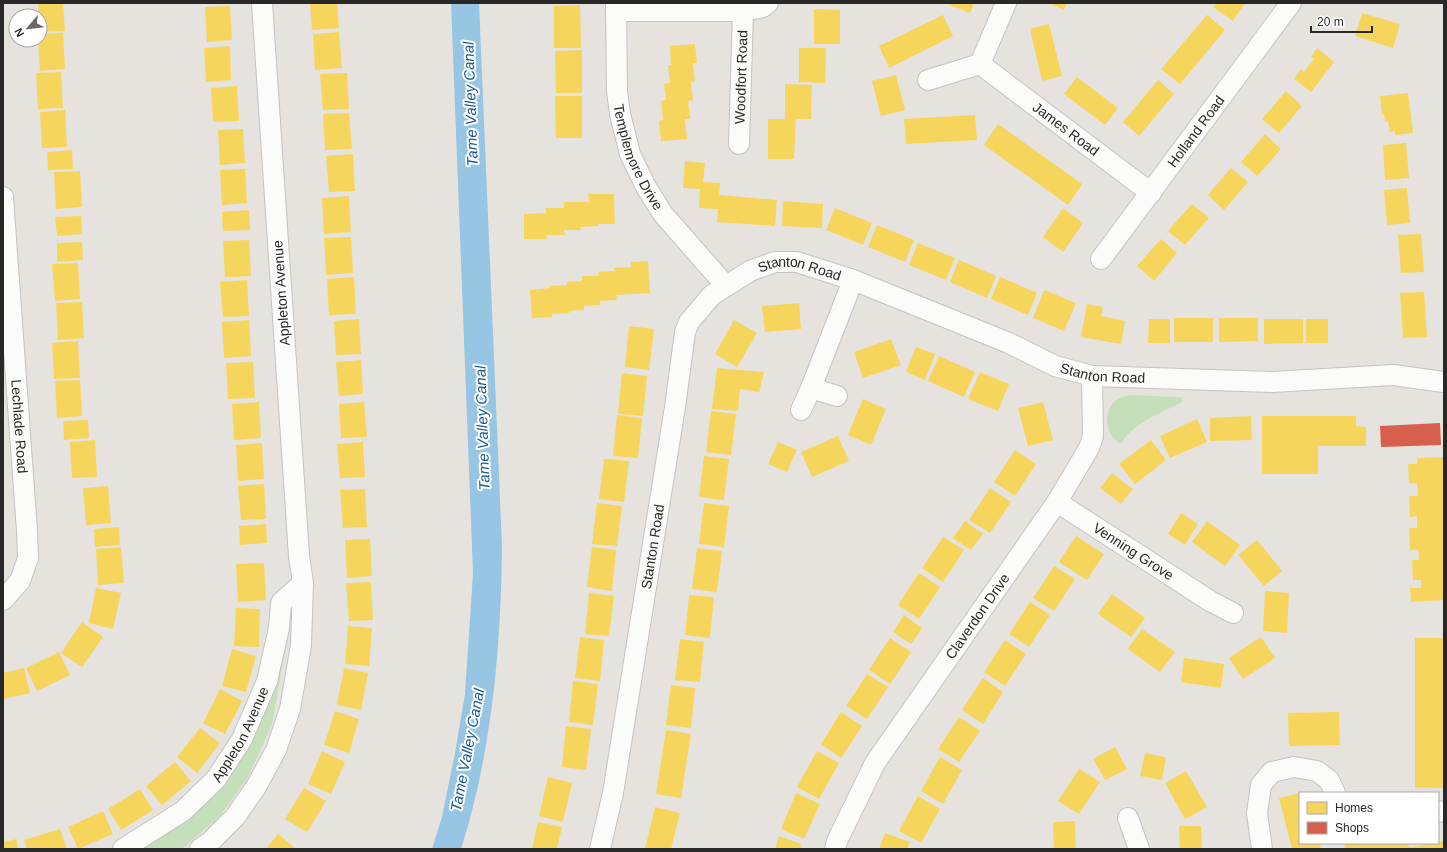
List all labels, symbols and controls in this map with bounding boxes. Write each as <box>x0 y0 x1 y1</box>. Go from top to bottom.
north arrow <box>8 8 48 48</box>
scale bar <box>1311 8 1372 34</box>
text: 20 m <box>1317 15 1344 29</box>
text: N <box>12 26 26 39</box>
street label: Woodfort Road <box>732 30 750 124</box>
water label: Tame Valley Canal <box>459 41 481 167</box>
street label: Holland Road <box>1164 92 1228 170</box>
street label: James Road <box>1030 99 1102 159</box>
street label: Templemore Drive <box>611 103 667 213</box>
street label: Appleton Avenue <box>269 240 293 346</box>
street label: Stanton Road <box>756 253 843 284</box>
street label: Stanton Road <box>1059 360 1145 386</box>
water label: Tame Valley Canal <box>471 365 493 491</box>
street label: Lechlade Road <box>8 379 31 474</box>
street label: Stanton Road <box>638 503 667 590</box>
street label: Venning Grove <box>1090 520 1177 583</box>
street label: Claverdon Drive <box>942 570 1013 662</box>
street label: Appleton Avenue <box>208 684 272 785</box>
water label: Tame Valley Canal <box>447 686 487 813</box>
legend <box>1299 792 1439 844</box>
text: Homes <box>1335 801 1373 815</box>
text: Shops <box>1335 821 1369 835</box>

